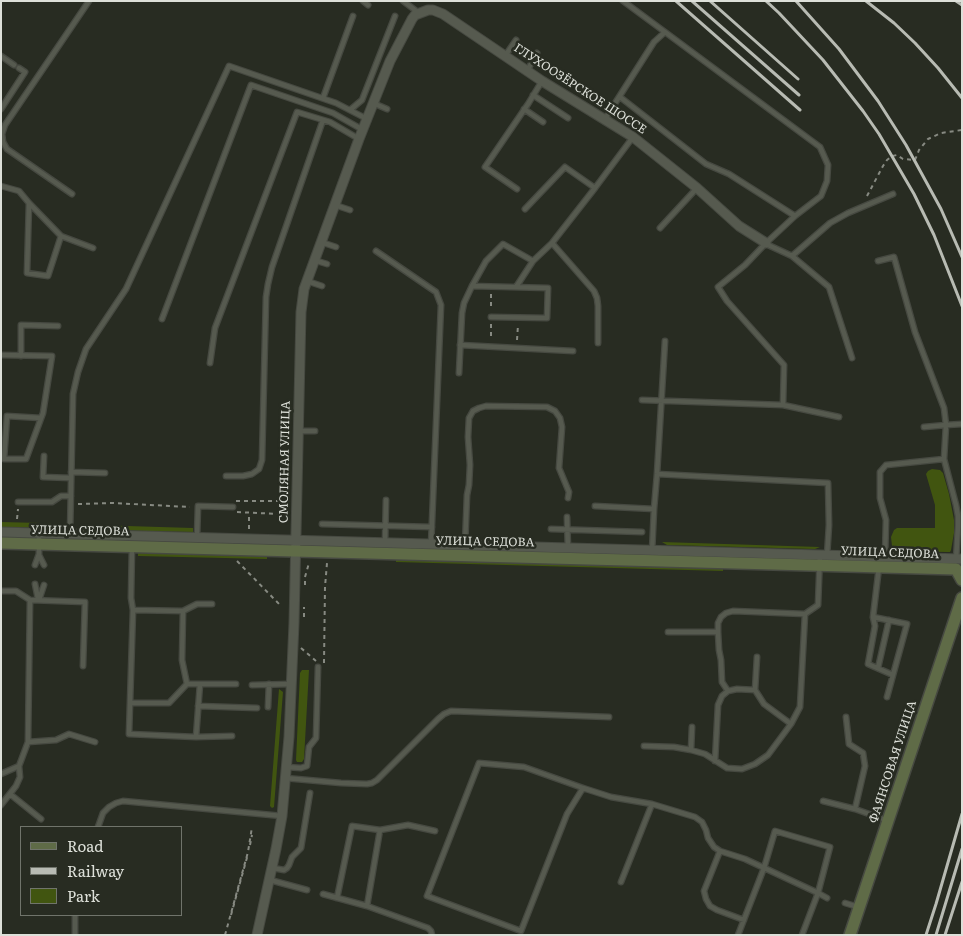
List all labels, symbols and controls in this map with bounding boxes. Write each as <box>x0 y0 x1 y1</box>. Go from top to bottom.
street label: ГЛУХООЗЁРСКОЕ ШОССЕ <box>511 41 649 137</box>
street label: СМОЛЯНАЯ УЛИЦА <box>277 401 293 523</box>
street label: УЛИЦА СЕДОВА <box>31 523 129 539</box>
street label: УЛИЦА СЕДОВА <box>436 534 534 550</box>
street label: УЛИЦА СЕДОВА <box>841 544 939 562</box>
street label: ФАЯНСОВАЯ УЛИЦА <box>866 699 920 825</box>
legend <box>20 826 182 916</box>
text: Road <box>67 834 103 857</box>
text: Railway <box>67 859 124 882</box>
text: Park <box>67 884 100 907</box>

